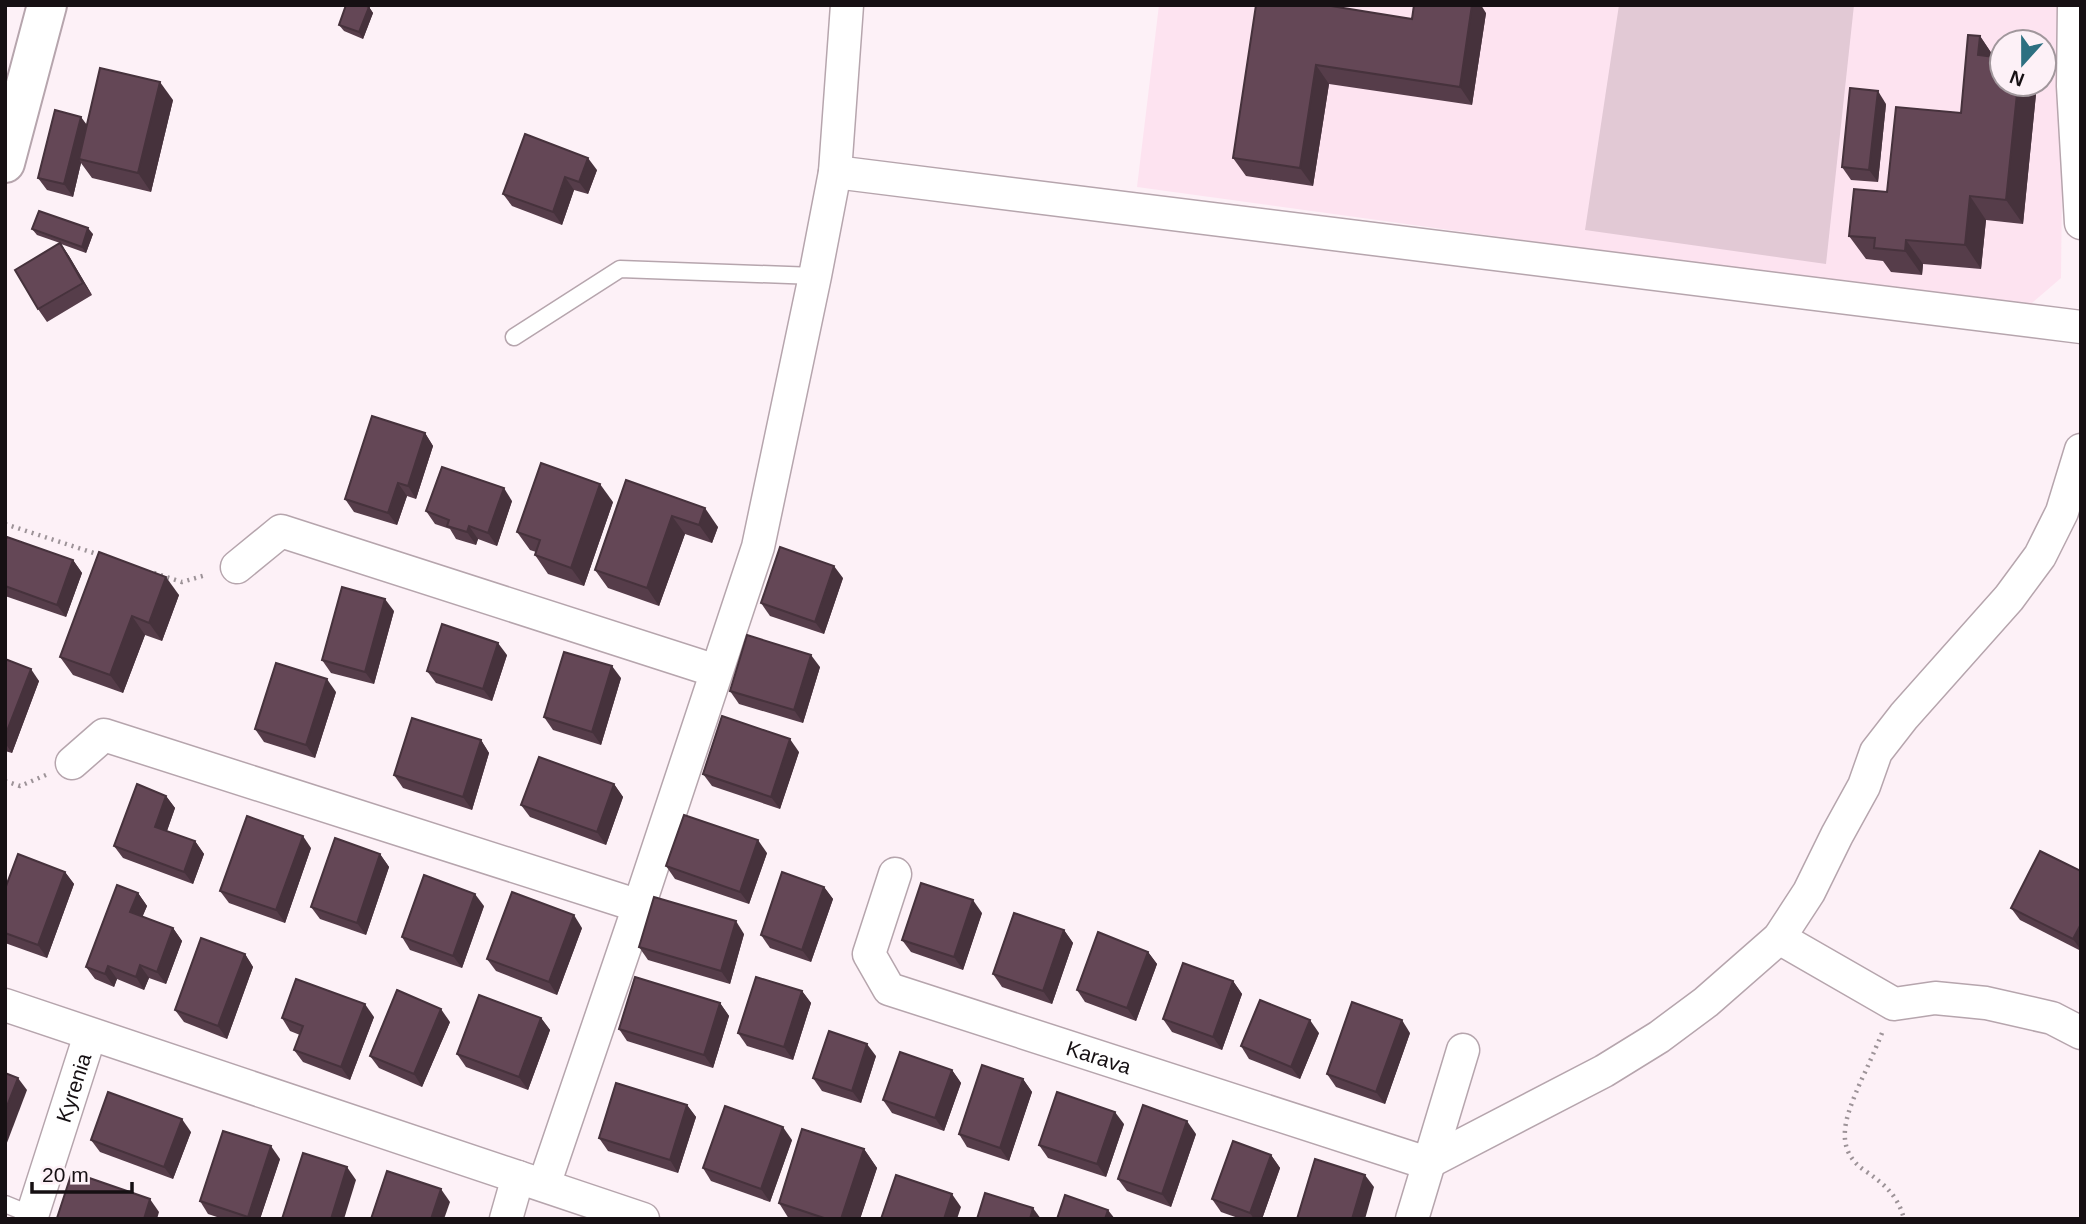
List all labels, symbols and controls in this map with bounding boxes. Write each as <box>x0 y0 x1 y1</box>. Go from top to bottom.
north arrow <box>1988 28 2058 98</box>
text: N <box>2007 66 2027 91</box>
street label: Karava <box>1064 1036 1134 1078</box>
street label: Kyrenia <box>51 1050 95 1125</box>
scale bar <box>32 1150 131 1194</box>
text: 20 m <box>42 1163 89 1186</box>

